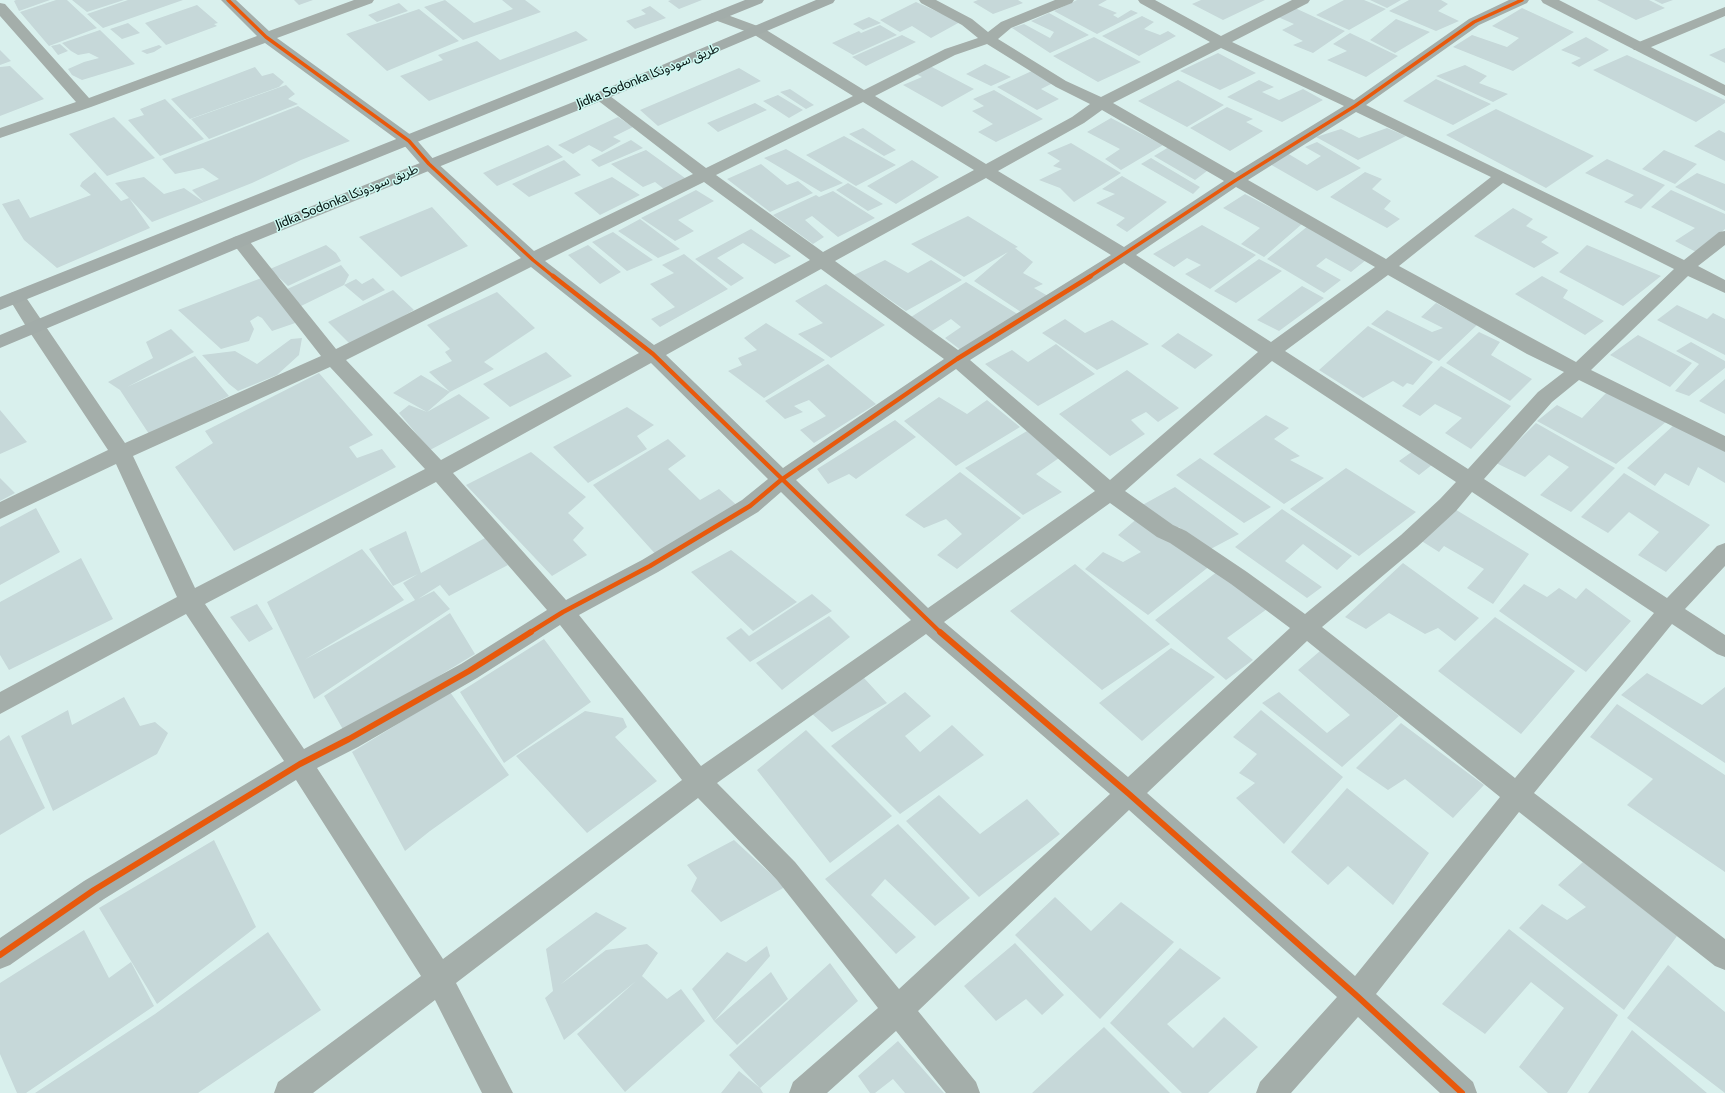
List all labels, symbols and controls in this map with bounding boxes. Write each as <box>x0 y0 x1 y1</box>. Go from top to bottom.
street label: Jidka Sodonka طريق سودونكا <box>574 40 722 112</box>
street label: Jidka Sodonka طريق سودونكا <box>273 161 421 233</box>

